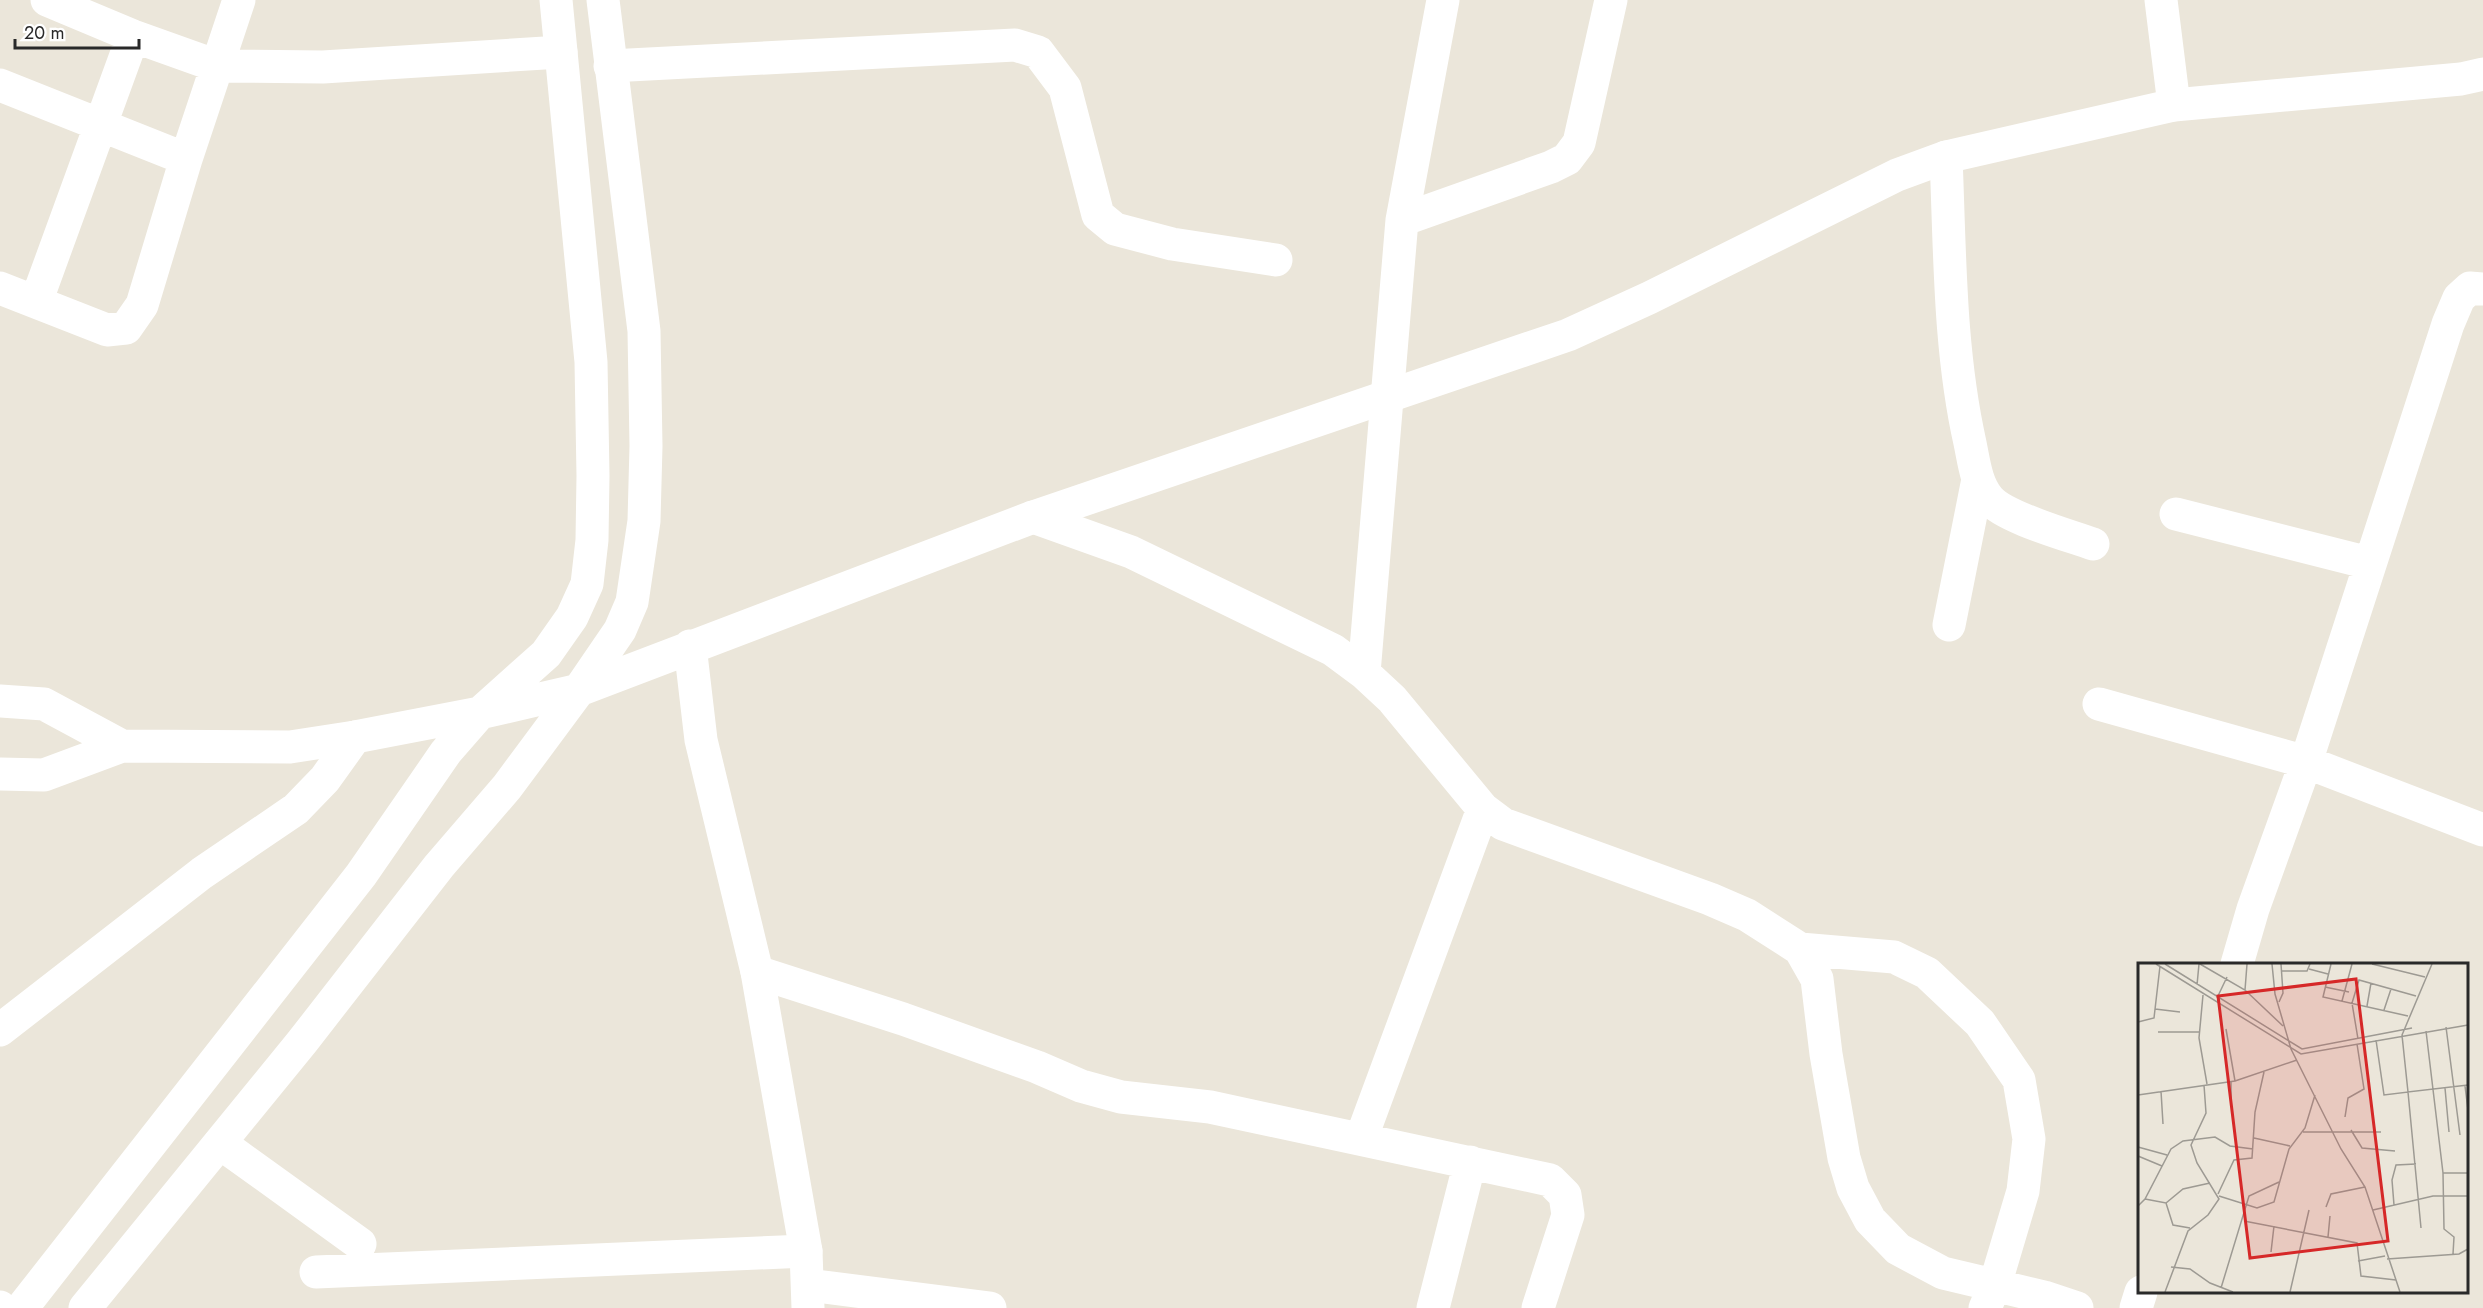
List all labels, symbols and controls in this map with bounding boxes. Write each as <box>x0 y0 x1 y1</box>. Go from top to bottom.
scale bar <box>15 12 140 50</box>
text: 20 m <box>24 20 64 46</box>
inset map <box>2138 963 2468 1293</box>

